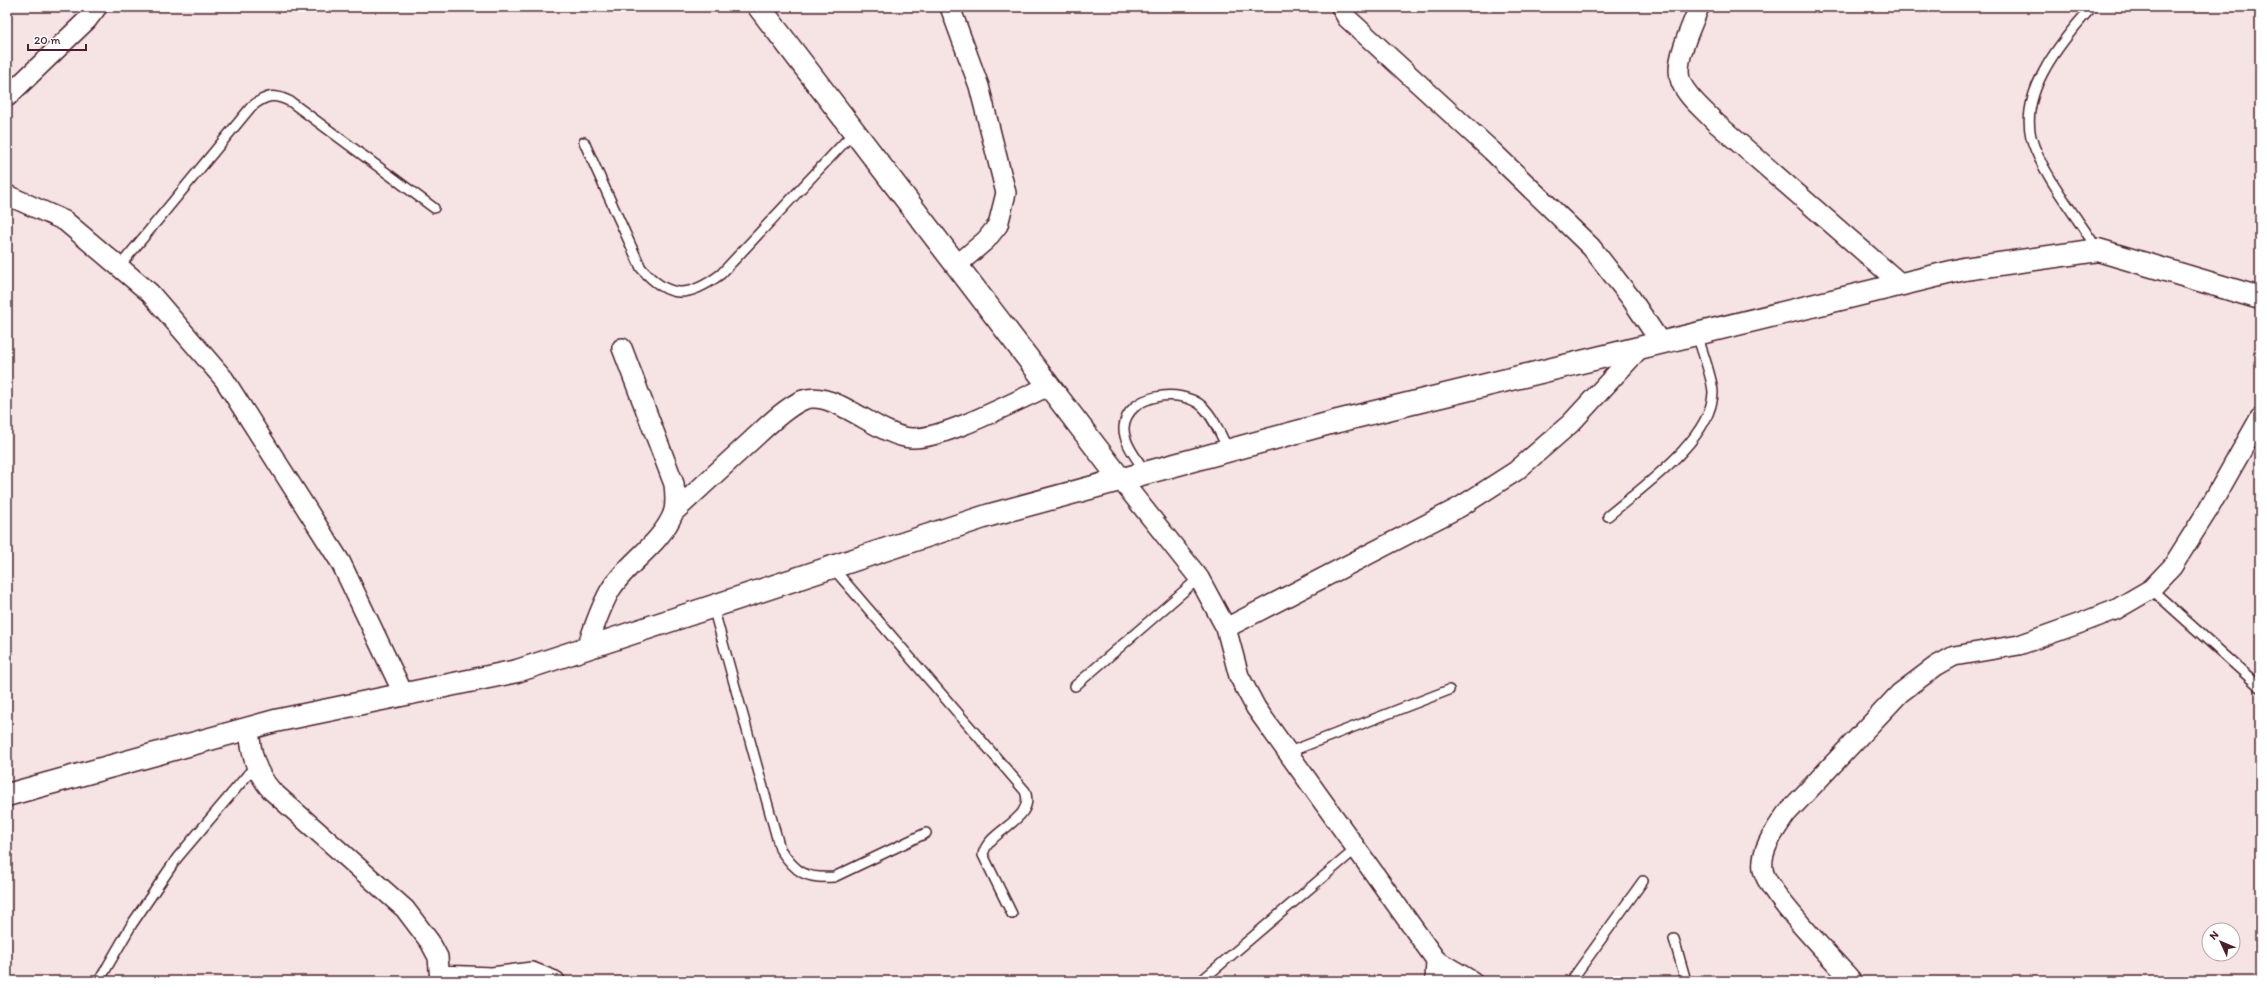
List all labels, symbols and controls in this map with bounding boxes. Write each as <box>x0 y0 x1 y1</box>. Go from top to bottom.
scale bar <box>28 26 86 52</box>
text: 20 m <box>34 33 61 47</box>
north arrow <box>2201 922 2241 962</box>
text: N <box>2207 928 2221 943</box>

